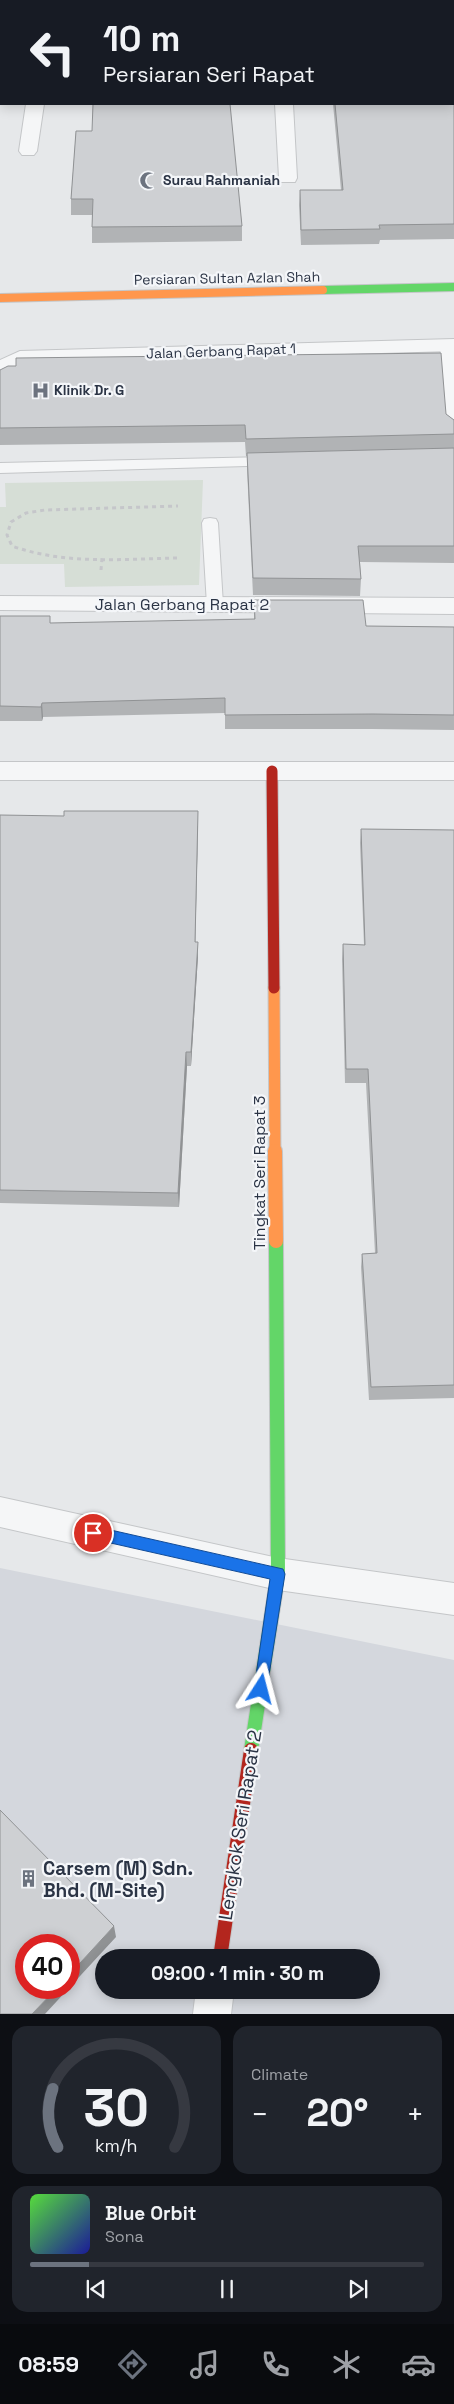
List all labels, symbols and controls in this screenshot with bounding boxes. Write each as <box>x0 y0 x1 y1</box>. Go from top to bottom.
text: 10 m <box>103 17 180 61</box>
icon: left <box>20 20 85 85</box>
text: Persiaran Seri Rapat <box>103 60 315 88</box>
mosque icon: Surau Rahmaniah <box>139 170 159 190</box>
place label: Surau Rahmaniah <box>163 171 280 189</box>
street label: Persiaran Sultan Azlan Shah <box>134 267 320 289</box>
street label: Jalan Gerbang Rapat 1 <box>146 339 296 363</box>
hospital icon: Klinik Dr. G <box>30 380 50 400</box>
place label: Klinik Dr. G <box>54 381 124 399</box>
street label: Jalan Gerbang Rapat 2 <box>95 594 269 615</box>
street label: Tingkat Seri Rapat 3 <box>249 1096 270 1250</box>
pin <box>72 1512 114 1554</box>
icon: arrive <box>79 1519 107 1547</box>
position arrow <box>234 1662 286 1714</box>
street label: Lengkok Seri Rapat 2 <box>213 1728 267 1922</box>
place label: Carsem (M) Sdn. Bhd. (M-Site) <box>43 1856 193 1903</box>
building icon: Carsem (M) Sdn. Bhd. (M-Site) <box>19 1869 39 1889</box>
speed limit sign: 40 <box>15 1934 80 1999</box>
text: 09:00 · 1 min · 30 m <box>151 1961 324 1986</box>
text: Climate <box>251 2064 308 2085</box>
text: 30 <box>84 2075 149 2141</box>
text: 20° <box>306 2089 369 2137</box>
text: − <box>251 2096 268 2132</box>
text: + <box>407 2096 424 2132</box>
text: km/h <box>95 2134 138 2157</box>
text: Blue Orbit <box>105 2201 196 2226</box>
text: Sona <box>105 2226 144 2247</box>
icon: previous <box>82 2275 110 2303</box>
icon: pause <box>213 2275 241 2303</box>
icon: next <box>344 2275 372 2303</box>
icon: directions <box>115 2347 150 2382</box>
icon: music <box>187 2347 222 2382</box>
icon: phone <box>258 2347 293 2382</box>
icon: climate <box>329 2347 364 2382</box>
icon: car <box>401 2347 436 2382</box>
text: 08:59 <box>18 2350 79 2378</box>

